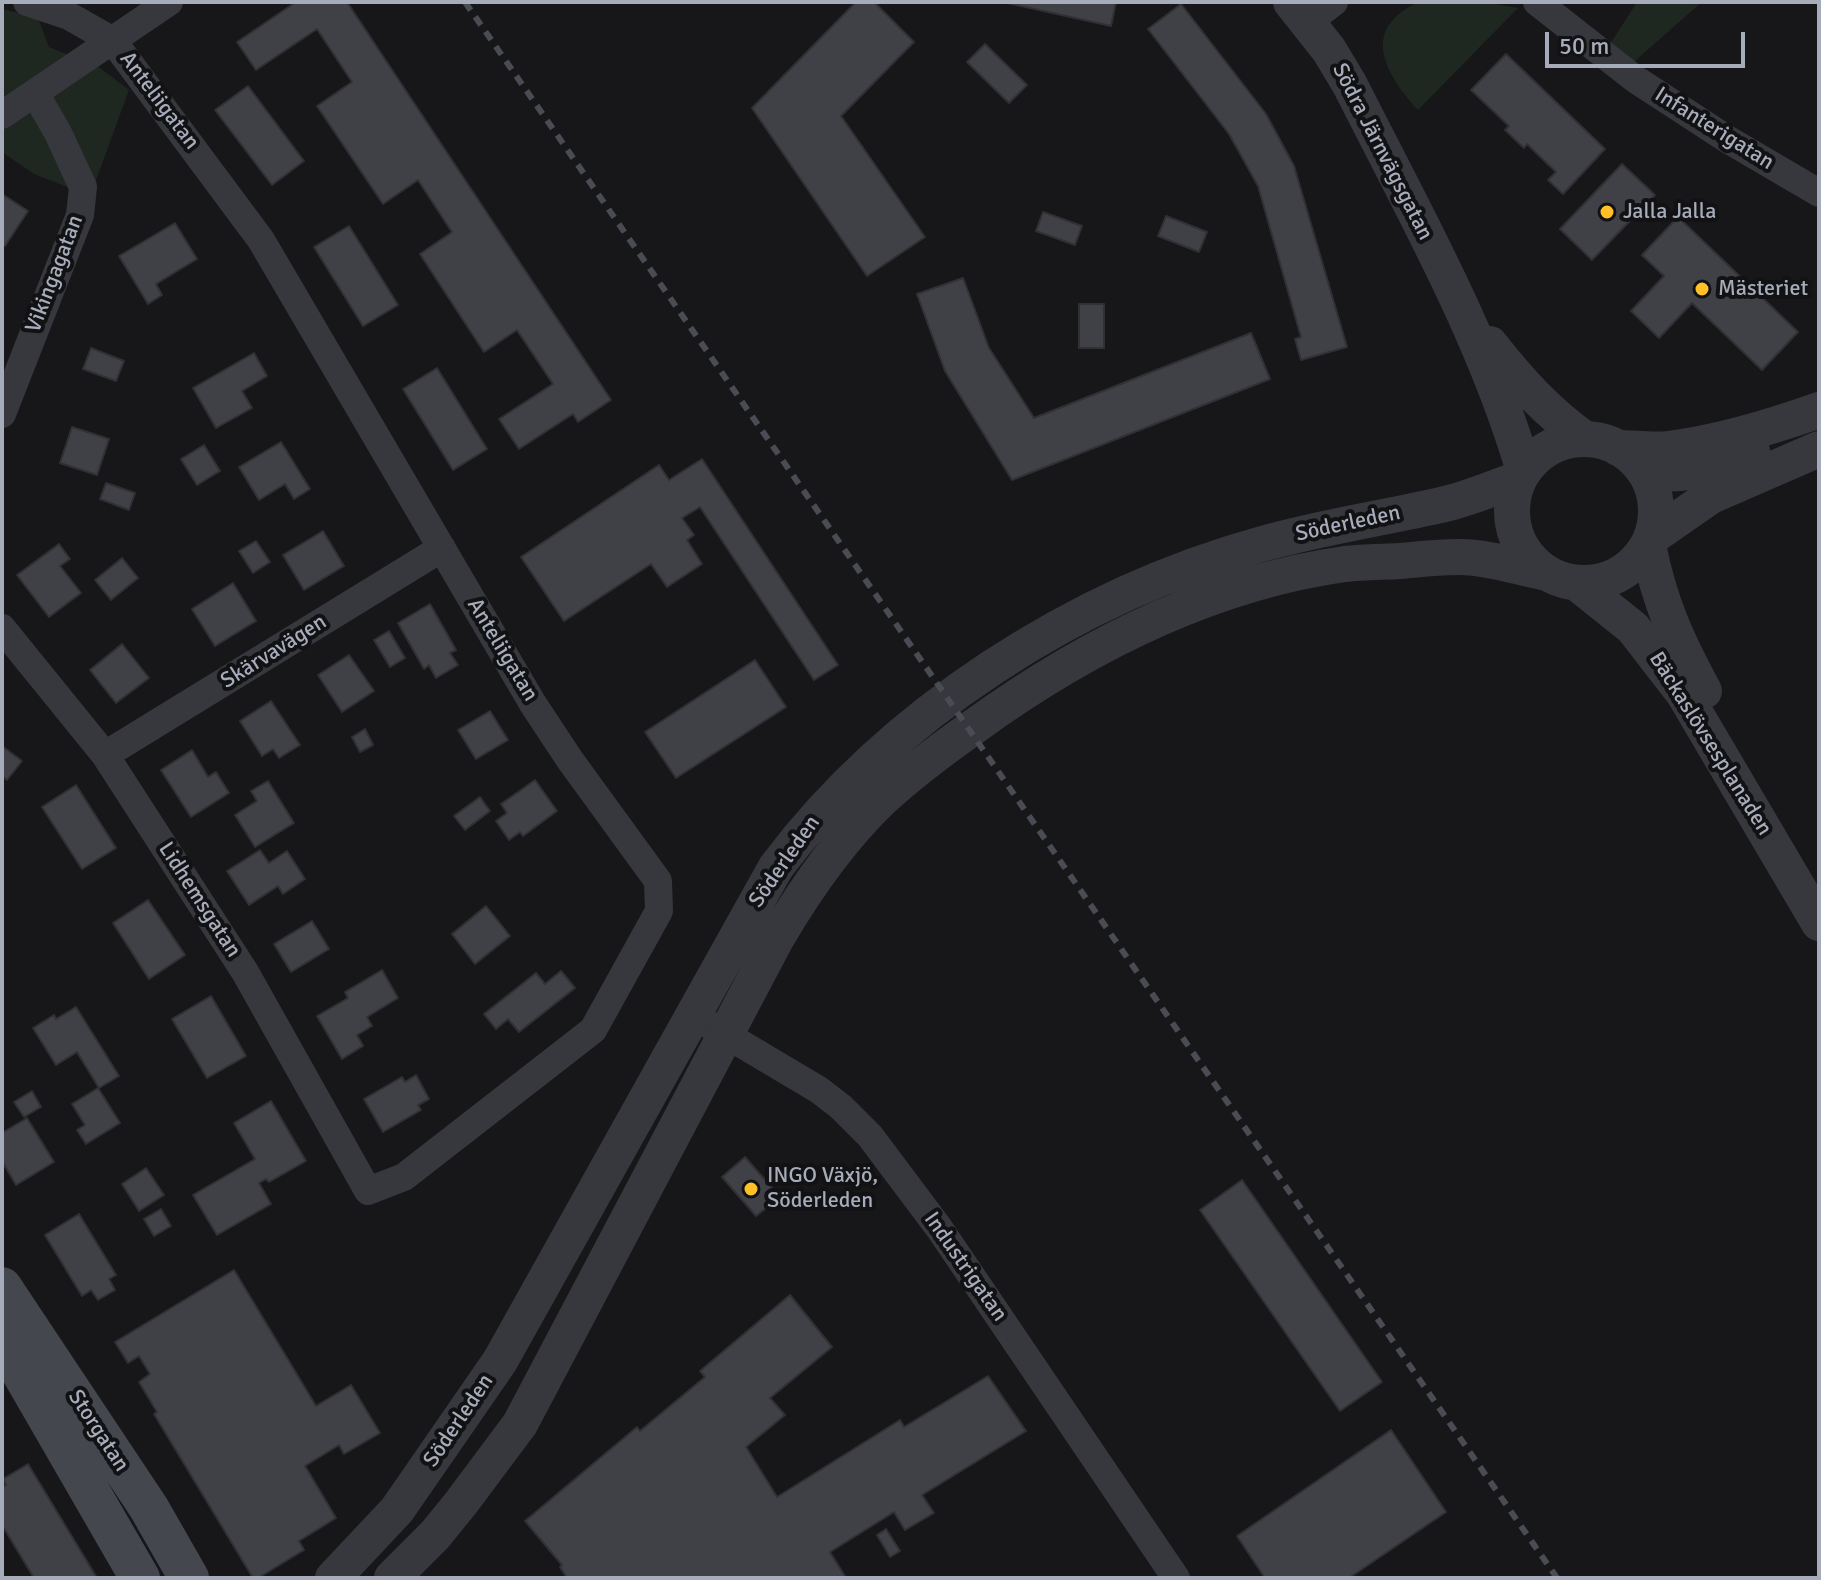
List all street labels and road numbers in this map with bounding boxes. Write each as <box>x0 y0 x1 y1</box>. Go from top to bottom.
street label: Anteliigatan <box>114 47 204 155</box>
street label: Södra Järnvägsgatan <box>1326 59 1438 245</box>
street label: Infanterigatan <box>1650 82 1778 176</box>
street label: Vikingagatan <box>21 212 89 336</box>
street label: Söderleden <box>1293 500 1403 548</box>
street label: Anteliigatan <box>461 594 543 706</box>
street label: Skärvavägen <box>216 609 332 695</box>
street label: Bäckaslövsesplanaden <box>1643 647 1777 841</box>
street label: Söderleden <box>744 811 826 913</box>
street label: Lidhemsgatan <box>152 837 246 963</box>
street label: Industrigatan <box>918 1207 1012 1327</box>
street label: Söderleden <box>418 1370 500 1472</box>
street label: Storgatan <box>62 1385 134 1477</box>

